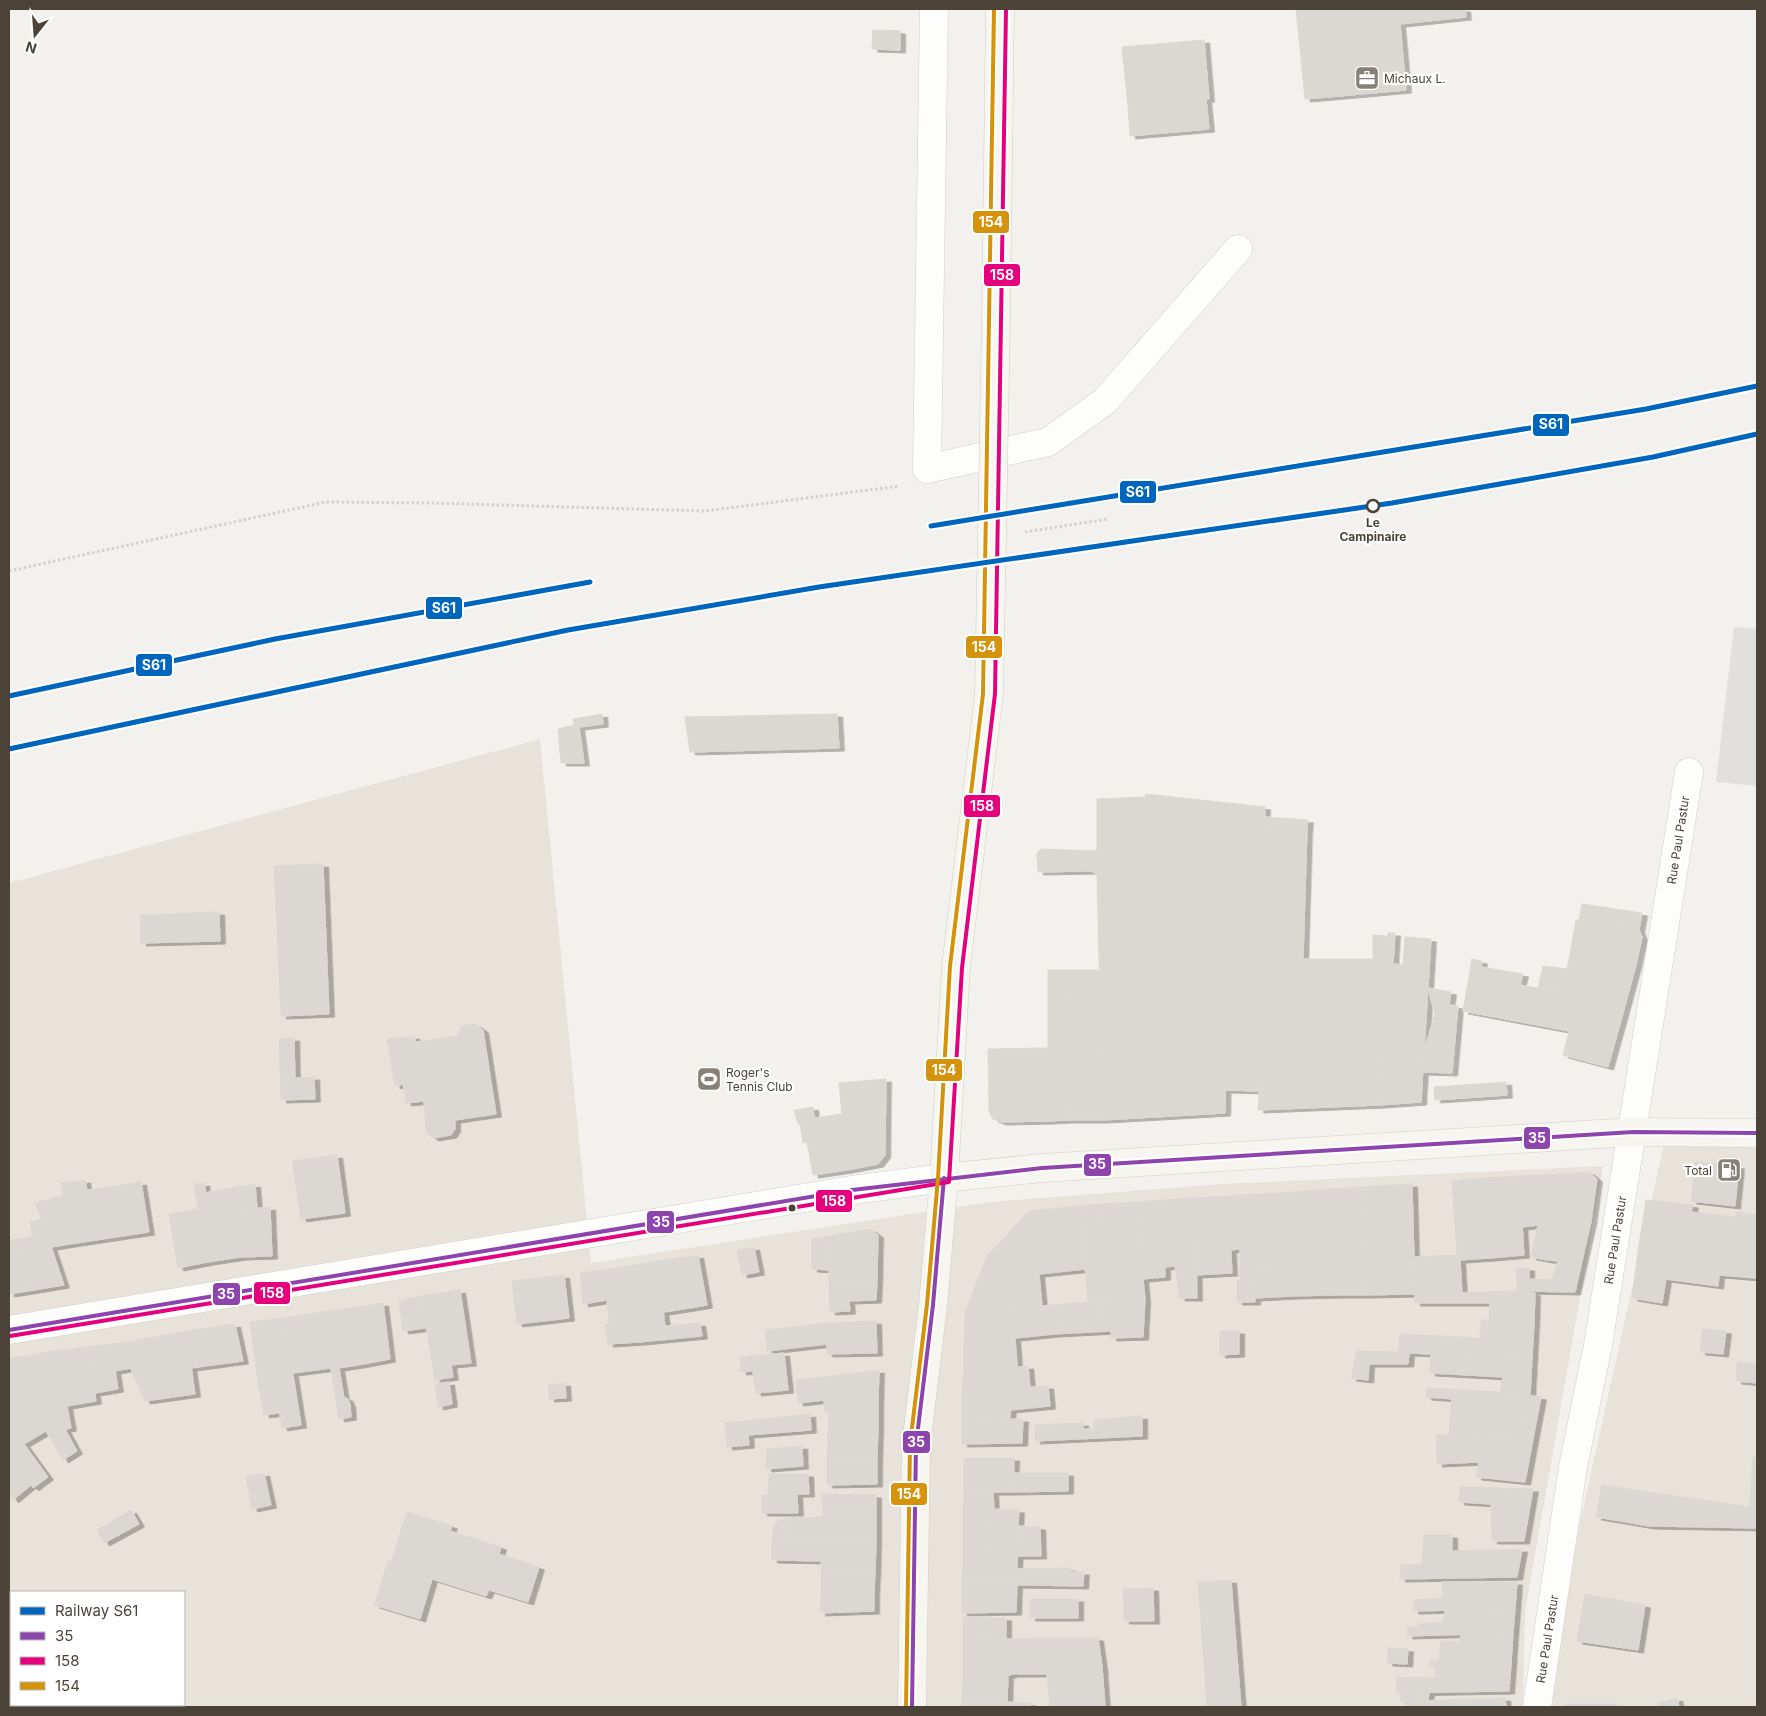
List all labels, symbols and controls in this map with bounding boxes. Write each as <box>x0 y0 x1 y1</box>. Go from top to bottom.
north arrow <box>10 10 60 60</box>
text: N <box>23 38 39 58</box>
office icon: Michaux L. <box>1354 65 1380 91</box>
place label: Michaux L. <box>1384 71 1446 86</box>
line badge: 154 <box>972 210 1010 234</box>
text: 154 <box>979 213 1003 230</box>
line badge: 158 <box>983 263 1021 287</box>
text: 158 <box>990 266 1014 283</box>
line badge: S61 <box>1532 413 1570 437</box>
text: S61 <box>1539 415 1563 432</box>
line badge: S61 <box>1119 480 1157 504</box>
text: S61 <box>1126 483 1150 500</box>
marker: Le Campinaire <box>1366 499 1380 513</box>
place label: Le Campinaire <box>1339 515 1407 544</box>
line badge: S61 <box>425 596 463 620</box>
text: S61 <box>432 599 456 616</box>
line badge: 154 <box>965 635 1003 659</box>
text: 154 <box>972 638 996 655</box>
line badge: S61 <box>135 653 173 677</box>
text: S61 <box>142 656 166 673</box>
line badge: 158 <box>963 794 1001 818</box>
street label: Rue Paul Pastur <box>1664 794 1692 885</box>
text: 158 <box>970 797 994 814</box>
line badge: 154 <box>925 1058 963 1082</box>
text: 154 <box>932 1061 956 1078</box>
place label: Roger's Tennis Club <box>726 1065 793 1094</box>
sports icon: Roger's Tennis Club <box>696 1066 722 1092</box>
line badge: 35 <box>1523 1126 1551 1150</box>
text: 35 <box>1528 1129 1546 1146</box>
line badge: 35 <box>1083 1153 1112 1177</box>
text: 35 <box>1088 1155 1106 1172</box>
fuel station icon: Total <box>1716 1157 1742 1183</box>
place label: Total <box>1684 1163 1712 1178</box>
line badge: 158 <box>815 1189 853 1213</box>
text: 158 <box>822 1192 846 1209</box>
street label: Rue Paul Pastur <box>1601 1194 1629 1285</box>
unlabelled marker <box>787 1203 797 1213</box>
line badge: 35 <box>646 1210 675 1234</box>
text: 35 <box>652 1213 670 1230</box>
line badge: 158 <box>253 1281 291 1305</box>
line badge: 35 <box>212 1282 241 1306</box>
text: 158 <box>260 1284 284 1301</box>
text: 35 <box>217 1285 235 1302</box>
line badge: 35 <box>902 1430 931 1454</box>
text: 35 <box>907 1433 925 1450</box>
line badge: 154 <box>890 1482 928 1506</box>
text: 154 <box>897 1485 921 1502</box>
legend <box>10 1591 185 1706</box>
street label: Rue Paul Pastur <box>1533 1593 1561 1684</box>
text: Railway S61 <box>55 1601 138 1620</box>
text: 35 <box>55 1626 73 1645</box>
text: 158 <box>55 1651 80 1670</box>
text: 154 <box>55 1676 80 1695</box>

